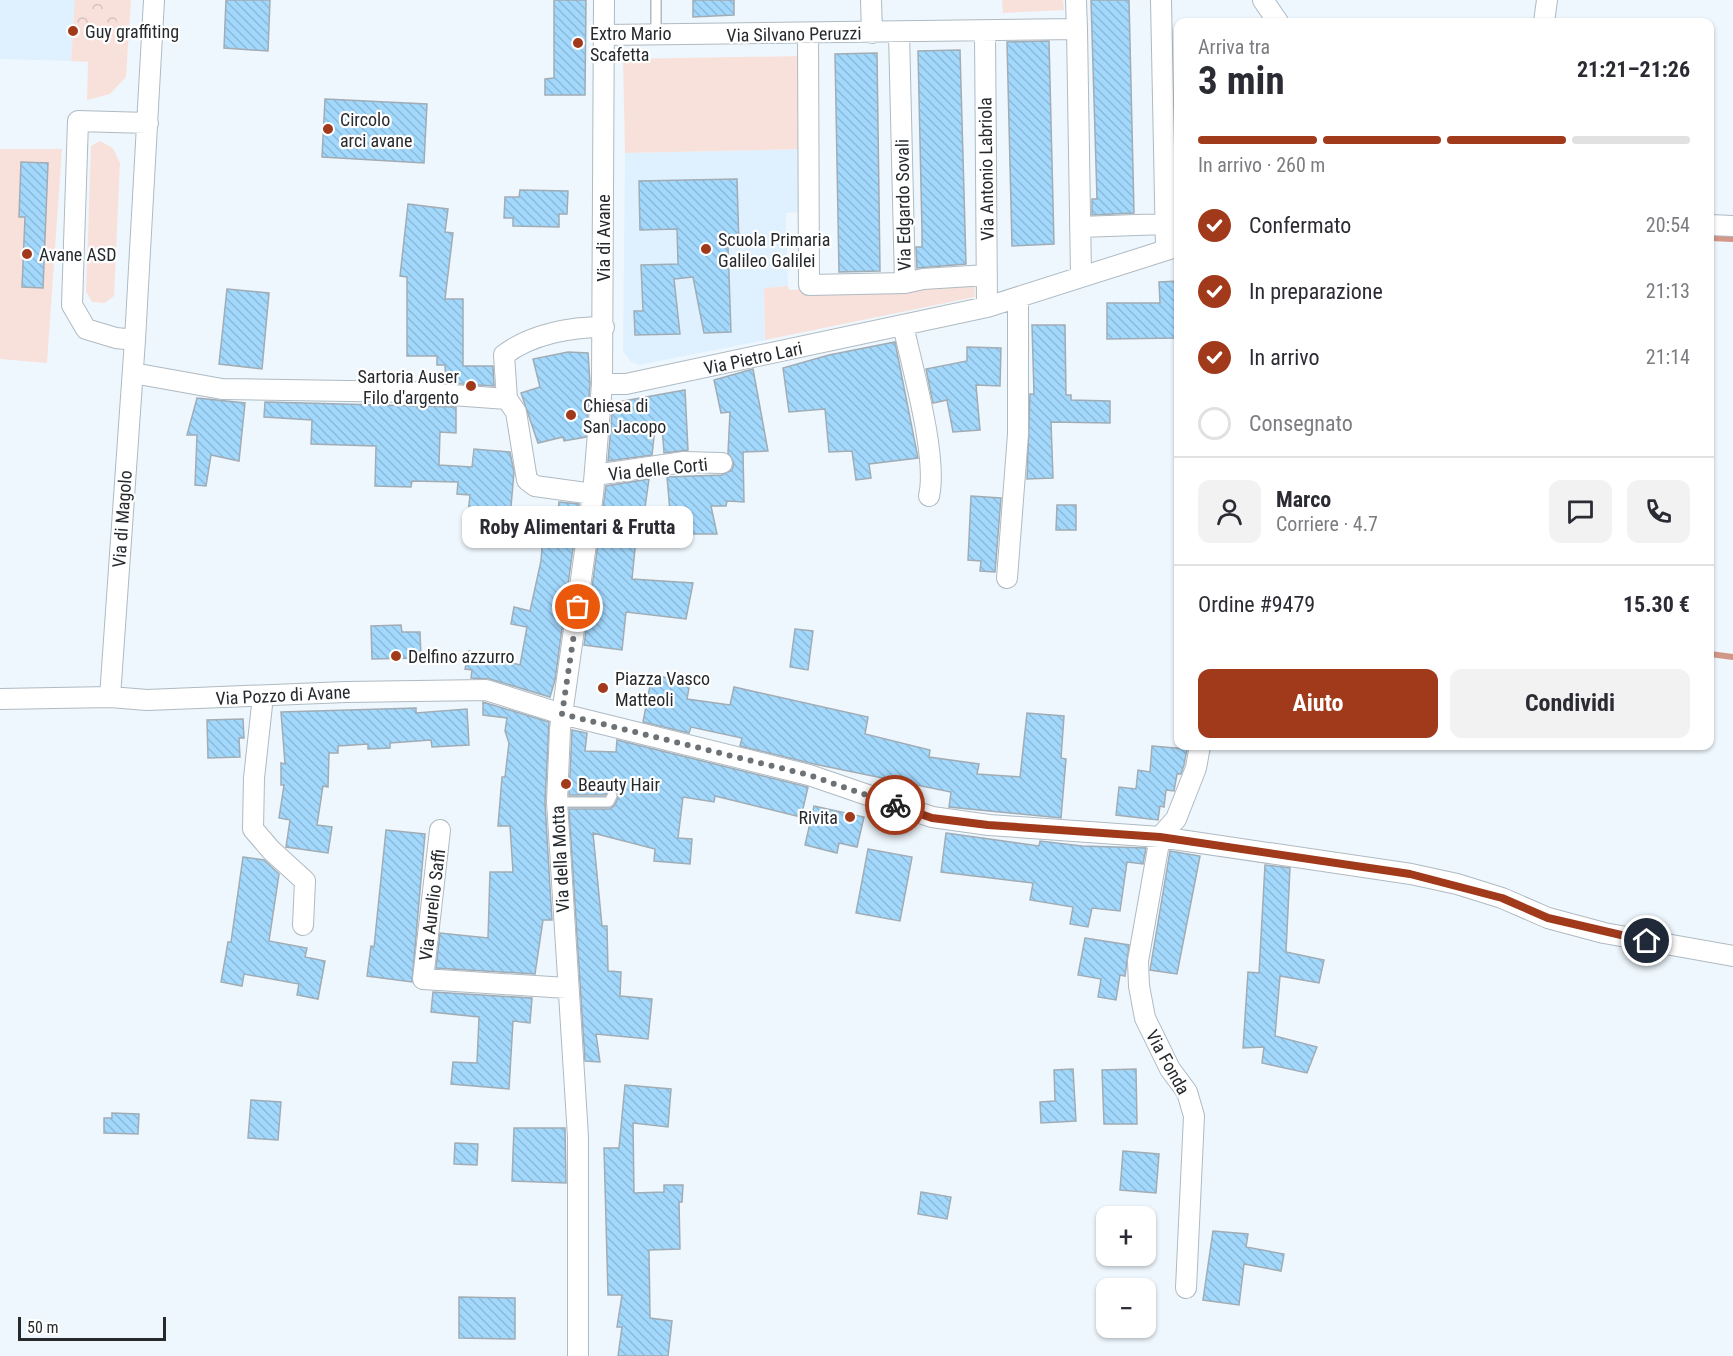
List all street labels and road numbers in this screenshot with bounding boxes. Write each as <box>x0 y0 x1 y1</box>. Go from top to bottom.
street label: Via Silvano Peruzzi <box>726 22 862 46</box>
street label: Via Antonio Labriola <box>974 97 998 241</box>
street label: Via Edgardo Sovali <box>891 139 915 271</box>
street label: Via di Avane <box>593 194 614 282</box>
street label: Via Pietro Lari <box>702 337 804 379</box>
street label: Via delle Corti <box>607 453 709 485</box>
street label: Via di Magolo <box>108 470 136 568</box>
street label: Via Pozzo di Avane <box>215 681 351 709</box>
street label: Via della Motta <box>547 805 573 913</box>
street label: Via Aurelio Saffi <box>415 848 449 962</box>
street label: Via Fonda <box>1142 1026 1194 1098</box>

